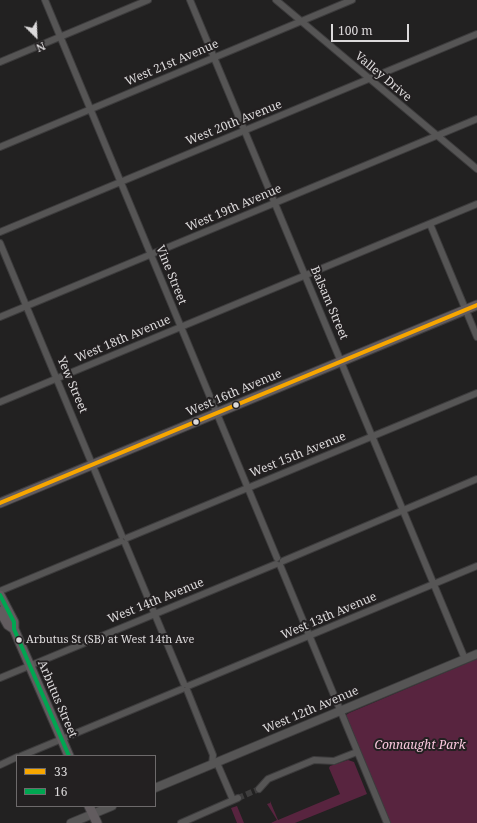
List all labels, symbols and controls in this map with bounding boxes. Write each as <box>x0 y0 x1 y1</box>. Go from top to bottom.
north arrow <box>16 16 56 56</box>
scale bar <box>333 16 411 42</box>
text: 100 m <box>338 22 373 39</box>
street label: West 21st Avenue <box>123 37 221 89</box>
text: N <box>34 39 48 56</box>
street label: Valley Drive <box>352 49 414 105</box>
street label: West 20th Avenue <box>184 97 284 149</box>
street label: West 19th Avenue <box>184 181 284 235</box>
street label: Vine Street <box>153 243 189 307</box>
street label: Balsam Street <box>307 264 351 342</box>
street label: West 18th Avenue <box>73 312 173 366</box>
street label: Yew Street <box>54 355 90 415</box>
street label: West 16th Avenue <box>184 366 284 420</box>
unlabelled marker <box>231 400 241 410</box>
unlabelled marker <box>191 417 201 427</box>
street label: West 15th Avenue <box>248 429 348 481</box>
street label: West 14th Avenue <box>106 575 206 627</box>
street label: West 13th Avenue <box>279 589 379 643</box>
place label: Arbutus St (SB) at West 14th Ave <box>26 633 194 647</box>
marker: Arbutus St (SB) at West 14th Ave <box>14 635 24 645</box>
street label: Arbutus Street <box>34 658 80 740</box>
street label: West 12th Avenue <box>261 683 361 737</box>
park label: Connaught Park <box>374 739 466 753</box>
legend <box>16 755 156 807</box>
text: 33 <box>54 763 67 780</box>
text: 16 <box>54 783 67 800</box>

